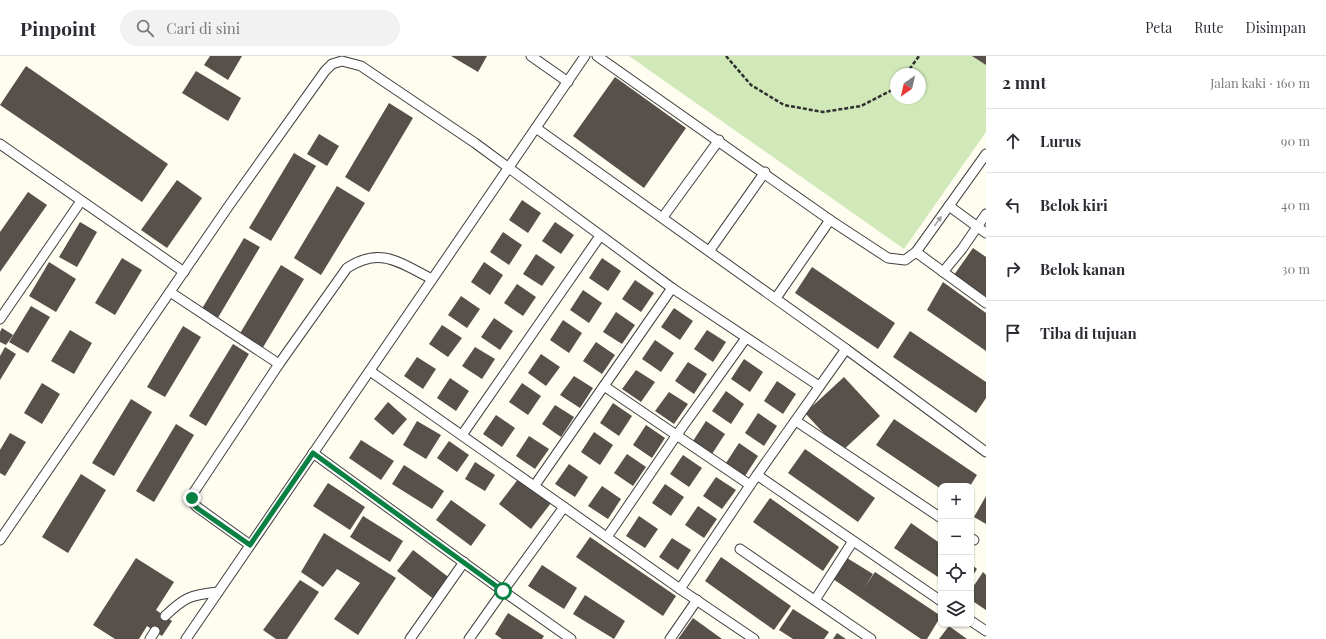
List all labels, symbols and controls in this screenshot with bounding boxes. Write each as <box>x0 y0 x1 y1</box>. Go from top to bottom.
search box <box>120 10 400 46</box>
text: Pinpoint <box>20 15 96 41</box>
icon: search <box>134 17 156 39</box>
text: Cari di sini <box>166 18 240 38</box>
text: Peta <box>1145 18 1172 37</box>
text: Rute <box>1194 18 1224 37</box>
text: Disimpan <box>1246 18 1306 37</box>
north arrow <box>890 68 926 104</box>
text: 2 mnt <box>1002 71 1047 93</box>
text: Jalan kaki · 160 m <box>1210 74 1310 91</box>
icon: ahead <box>1002 130 1024 152</box>
text: Lurus <box>1040 131 1081 151</box>
text: 90 m <box>1281 132 1310 149</box>
icon: left <box>1002 194 1024 216</box>
text: Belok kiri <box>1040 195 1108 215</box>
text: 40 m <box>1281 196 1310 213</box>
one-way arrow <box>934 215 942 226</box>
icon: right <box>1002 258 1024 280</box>
text: Belok kanan <box>1040 259 1125 279</box>
text: 30 m <box>1282 260 1310 277</box>
icon: arrive <box>1002 322 1024 344</box>
text: Tiba di tujuan <box>1040 323 1137 343</box>
map controls <box>938 483 974 627</box>
button: + <box>938 483 974 519</box>
route end <box>183 489 201 507</box>
button: − <box>938 519 974 555</box>
button: locate <box>938 555 974 591</box>
route start <box>494 582 512 600</box>
button: layers <box>938 591 974 627</box>

